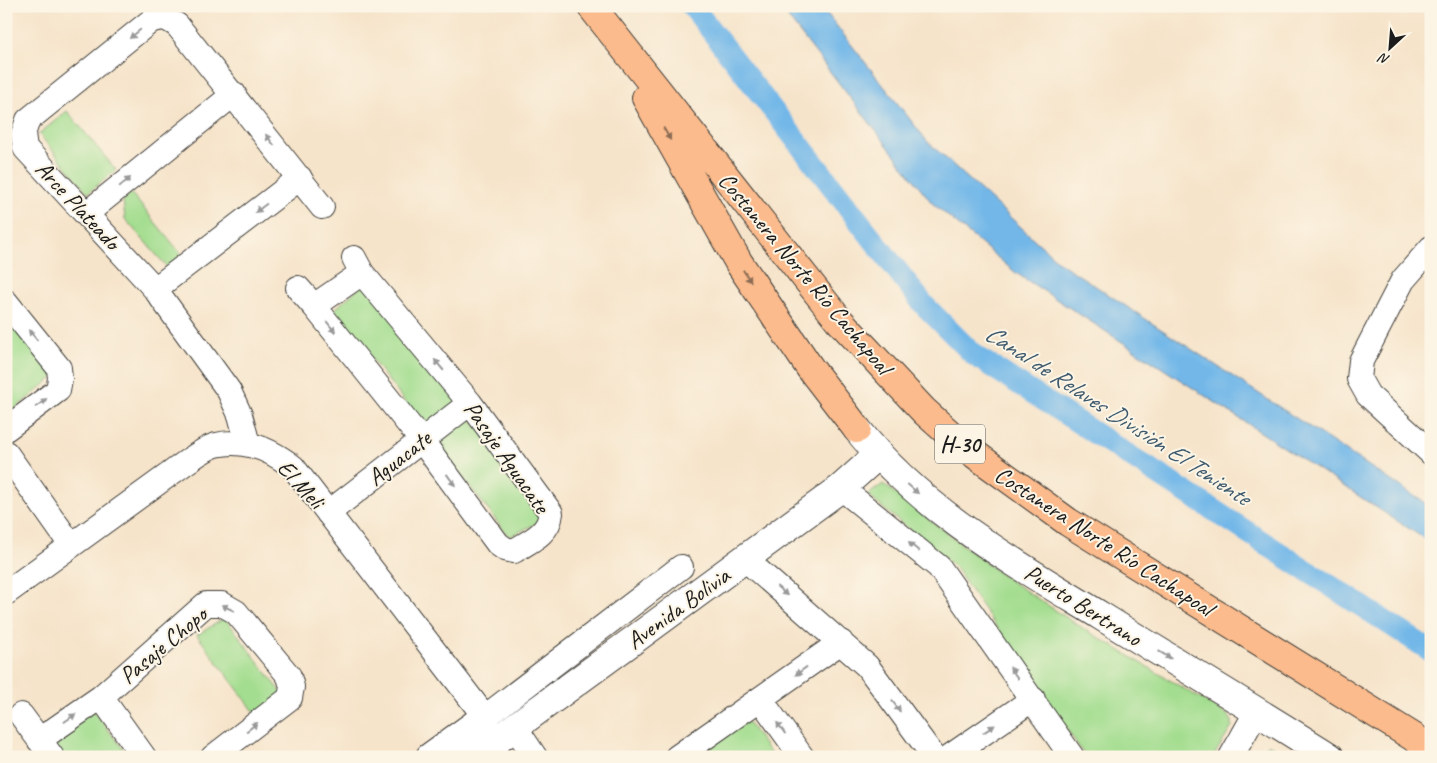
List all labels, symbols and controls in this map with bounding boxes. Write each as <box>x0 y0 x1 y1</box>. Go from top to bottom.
north arrow <box>1364 22 1414 72</box>
one-way arrow <box>129 29 142 40</box>
text: N <box>1375 49 1392 69</box>
one-way arrow <box>663 127 671 142</box>
one-way arrow <box>264 134 275 147</box>
street label: Arce Plateado <box>29 154 129 258</box>
street label: Costanera Norte Río Cachapoal <box>712 166 901 383</box>
one-way arrow <box>118 177 131 188</box>
one-way arrow <box>255 202 268 213</box>
one-way arrow <box>742 269 752 282</box>
water label: Canal de Relaves División El Teniente <box>979 317 1259 515</box>
one-way arrow <box>325 320 336 333</box>
one-way arrow <box>27 329 38 342</box>
one-way arrow <box>433 359 444 372</box>
street label: Pasaje Aguacate <box>457 395 558 521</box>
one-way arrow <box>34 397 47 408</box>
street label: Aguacate <box>361 422 439 492</box>
road number: H-30 <box>935 424 985 464</box>
street label: El Meli <box>271 453 333 517</box>
street label: Costanera Norte Río Cachapoal <box>989 459 1222 625</box>
one-way arrow <box>446 473 456 487</box>
one-way arrow <box>907 483 919 494</box>
one-way arrow <box>908 541 921 552</box>
street label: Puerto Bertrano <box>1019 557 1148 654</box>
street label: Avenida Bolivia <box>620 560 737 656</box>
one-way arrow <box>776 585 788 596</box>
street label: Pasaje Chopo <box>113 598 215 690</box>
one-way arrow <box>220 603 235 612</box>
one-way arrow <box>1159 651 1172 660</box>
one-way arrow <box>795 665 808 676</box>
one-way arrow <box>1009 667 1020 680</box>
one-way arrow <box>891 699 901 713</box>
one-way arrow <box>63 713 77 723</box>
one-way arrow <box>776 721 786 735</box>
one-way arrow <box>245 722 259 732</box>
one-way arrow <box>982 724 996 734</box>

